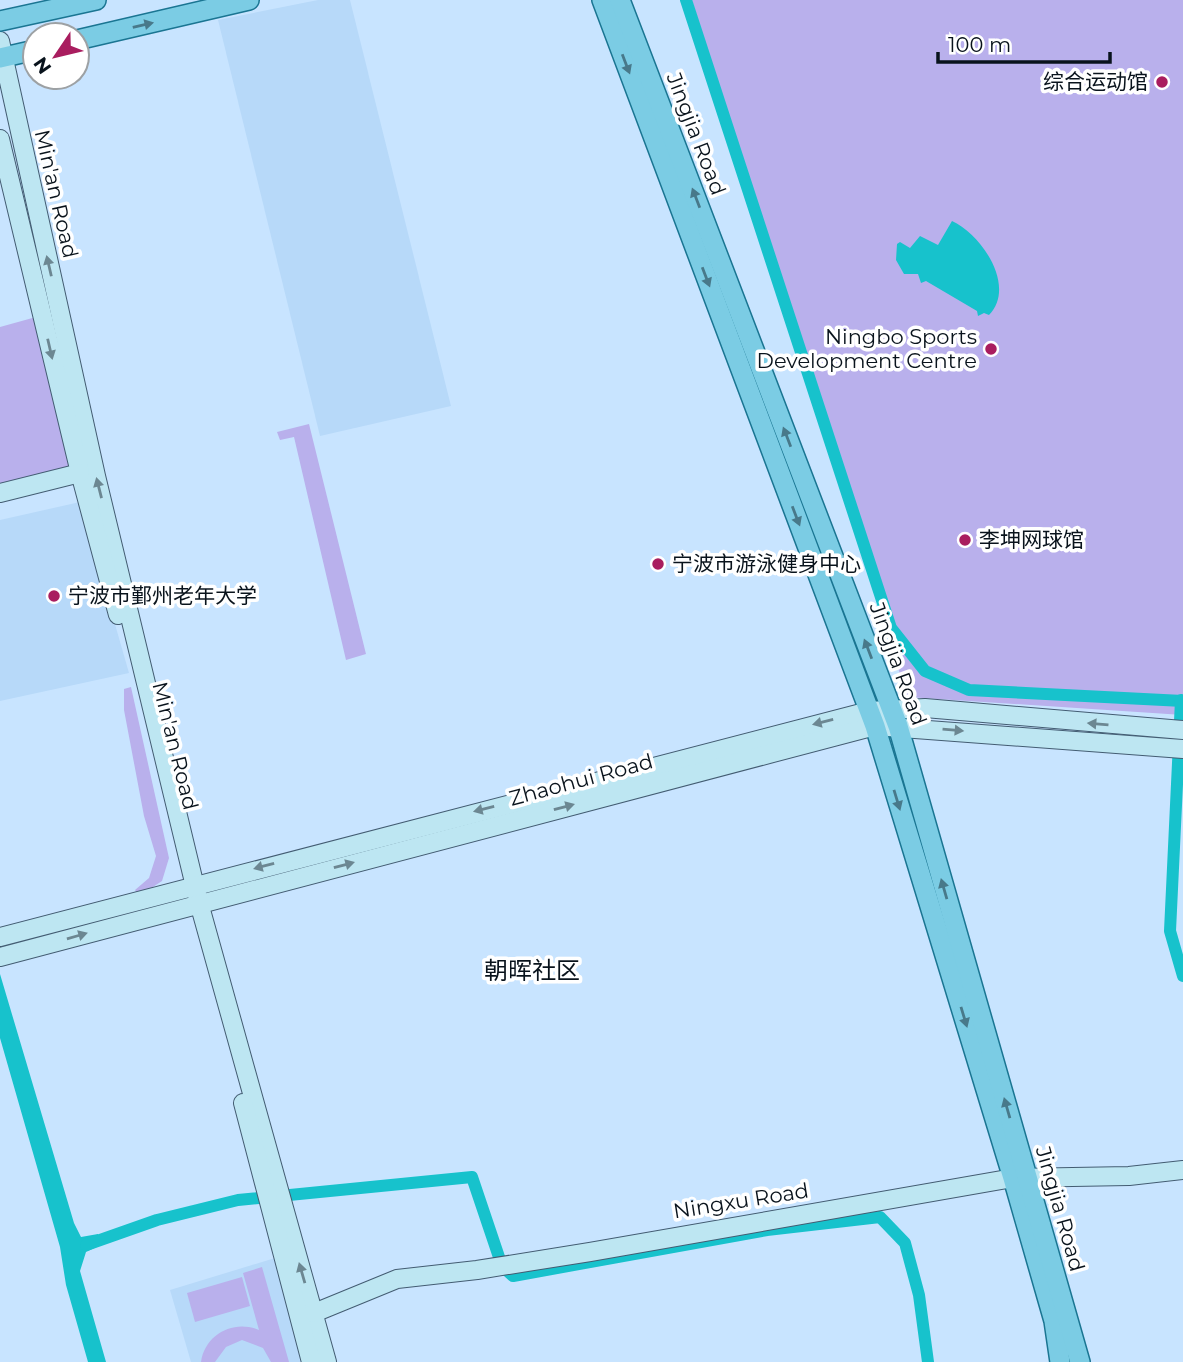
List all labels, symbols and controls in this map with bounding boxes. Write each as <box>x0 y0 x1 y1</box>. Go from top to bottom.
one-way arrow <box>133 19 155 30</box>
north arrow <box>21 21 91 91</box>
scale bar <box>938 21 1110 65</box>
text: 100 m <box>948 32 1011 57</box>
text: N <box>29 53 56 78</box>
one-way arrow <box>621 53 632 74</box>
street label: Jingjia Road <box>661 68 731 198</box>
place label: 综合运动馆 <box>1043 69 1148 94</box>
marker: 综合运动馆 <box>1154 74 1170 90</box>
street label: Min'an Road <box>30 127 83 261</box>
one-way arrow <box>690 188 701 209</box>
one-way arrow <box>43 255 54 277</box>
one-way arrow <box>701 266 712 287</box>
place label: Ningbo Sports Development Centre <box>757 324 977 373</box>
one-way arrow <box>45 338 56 360</box>
marker: Ningbo Sports Development Centre <box>983 341 999 357</box>
one-way arrow <box>781 426 792 447</box>
one-way arrow <box>93 477 104 499</box>
one-way arrow <box>790 506 801 527</box>
place label: 李坤网球馆 <box>979 527 1084 552</box>
marker: 李坤网球馆 <box>957 532 973 548</box>
place label: 宁波市游泳健身中心 <box>672 551 861 576</box>
marker: 宁波市游泳健身中心 <box>650 556 666 572</box>
place label: 宁波市鄞州老年大学 <box>68 583 257 608</box>
marker: 宁波市鄞州老年大学 <box>46 588 62 604</box>
street label: Jingjia Road <box>864 598 932 729</box>
one-way arrow <box>863 639 874 660</box>
street label: Min'an Road <box>147 679 203 813</box>
one-way arrow <box>812 717 834 728</box>
one-way arrow <box>1087 718 1109 729</box>
one-way arrow <box>942 725 964 736</box>
street label: Zhaohui Road <box>506 748 655 811</box>
one-way arrow <box>893 789 903 810</box>
one-way arrow <box>554 801 576 812</box>
one-way arrow <box>473 804 495 815</box>
one-way arrow <box>334 859 356 870</box>
one-way arrow <box>253 861 275 872</box>
one-way arrow <box>939 878 949 899</box>
one-way arrow <box>66 930 88 941</box>
district label: 朝晖社区 <box>484 956 580 985</box>
one-way arrow <box>959 1007 969 1028</box>
one-way arrow <box>1002 1097 1012 1118</box>
street label: Jingjia Road <box>1030 1142 1090 1274</box>
street label: Ningxu Road <box>671 1177 810 1224</box>
one-way arrow <box>297 1262 307 1283</box>

